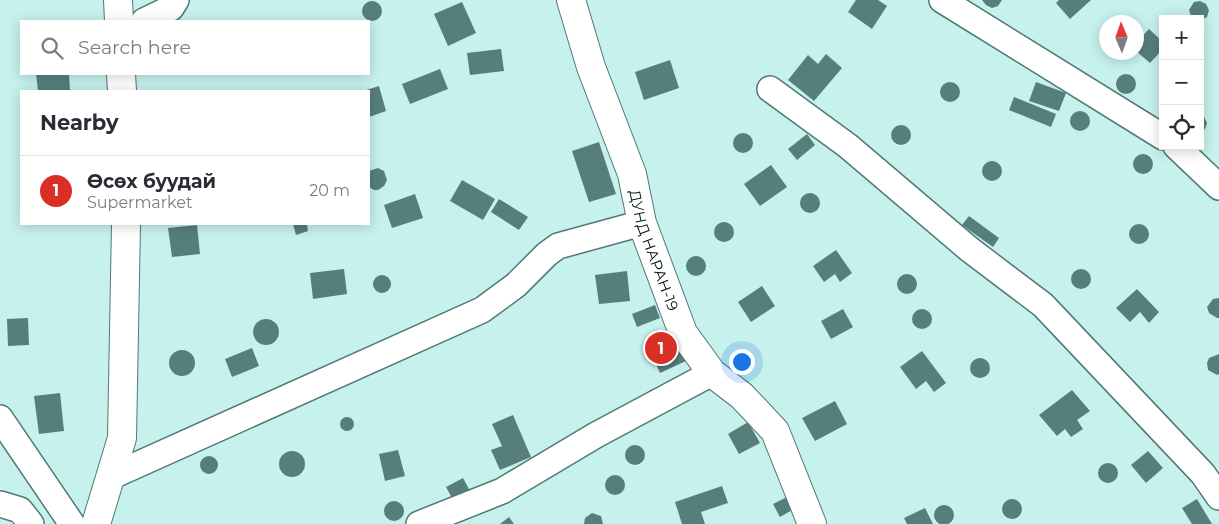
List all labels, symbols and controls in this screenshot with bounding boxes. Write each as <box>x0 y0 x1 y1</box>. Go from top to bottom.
north arrow <box>1099 15 1144 60</box>
map controls <box>1159 15 1204 150</box>
button: + <box>1159 15 1204 60</box>
search box <box>20 20 370 75</box>
icon: search <box>38 34 66 62</box>
text: Search here <box>78 36 191 59</box>
button: − <box>1159 60 1204 105</box>
button: locate <box>1159 105 1204 150</box>
text: Nearby <box>40 110 119 135</box>
text: Өсөх буудай <box>87 170 216 193</box>
text: 1 <box>53 181 59 200</box>
text: 20 m <box>309 181 350 200</box>
street label: ДУНД НАРАН-19 <box>626 188 683 313</box>
text: Supermarket <box>87 193 193 212</box>
pin: 1 <box>645 329 677 367</box>
your location <box>729 349 755 375</box>

